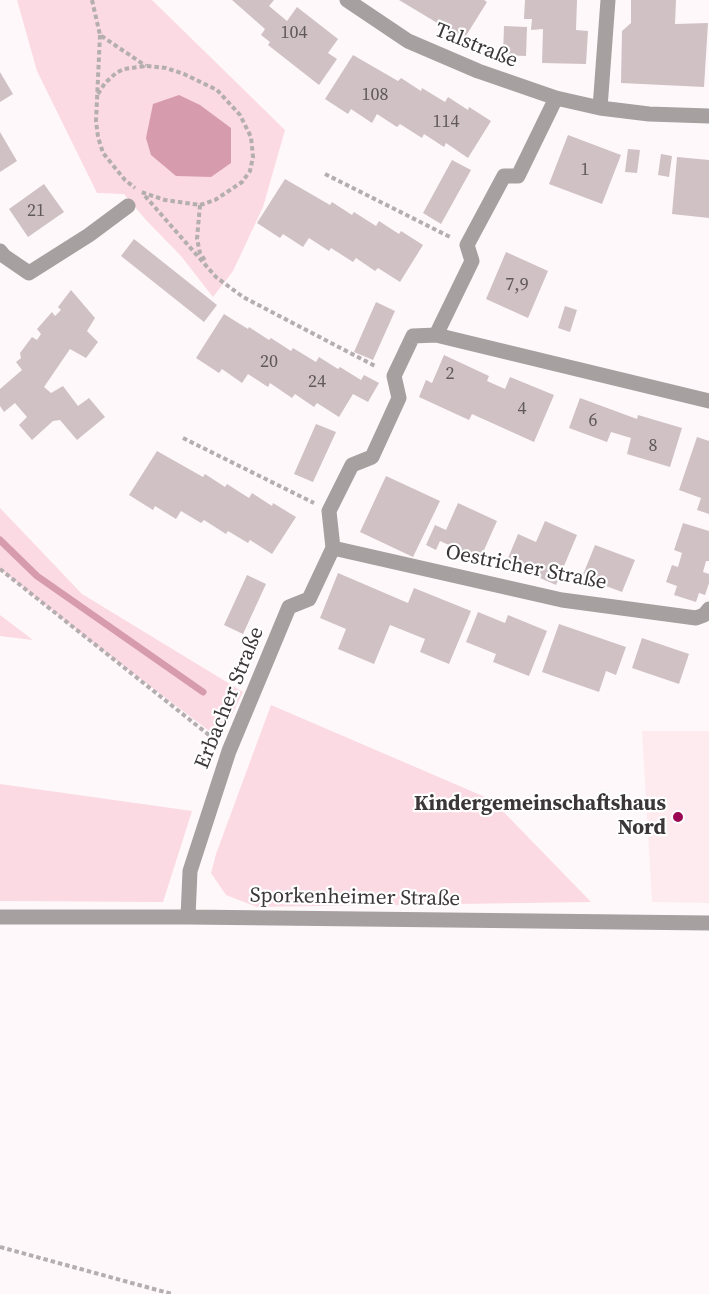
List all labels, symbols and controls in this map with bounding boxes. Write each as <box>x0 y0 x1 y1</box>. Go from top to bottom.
street label: Talstraße <box>431 18 521 74</box>
house number: 104 <box>281 22 307 44</box>
house number: 108 <box>362 84 388 106</box>
house number: 114 <box>433 111 459 133</box>
house number: 1 <box>581 159 589 181</box>
house number: 21 <box>27 200 45 222</box>
house number: 7,9 <box>505 274 529 296</box>
house number: 20 <box>260 351 278 373</box>
house number: 2 <box>446 363 454 385</box>
house number: 24 <box>308 371 326 393</box>
house number: 4 <box>518 398 526 420</box>
house number: 6 <box>589 410 597 432</box>
house number: 8 <box>649 435 657 457</box>
street label: Oestricher Straße <box>443 540 609 596</box>
street label: Erbacher Straße <box>190 623 270 773</box>
place label: Kindergemeinschaftshaus Nord <box>414 792 666 842</box>
marker: Kindergemeinschaftshaus Nord <box>671 810 685 824</box>
street label: Sporkenheimer Straße <box>250 884 460 912</box>

